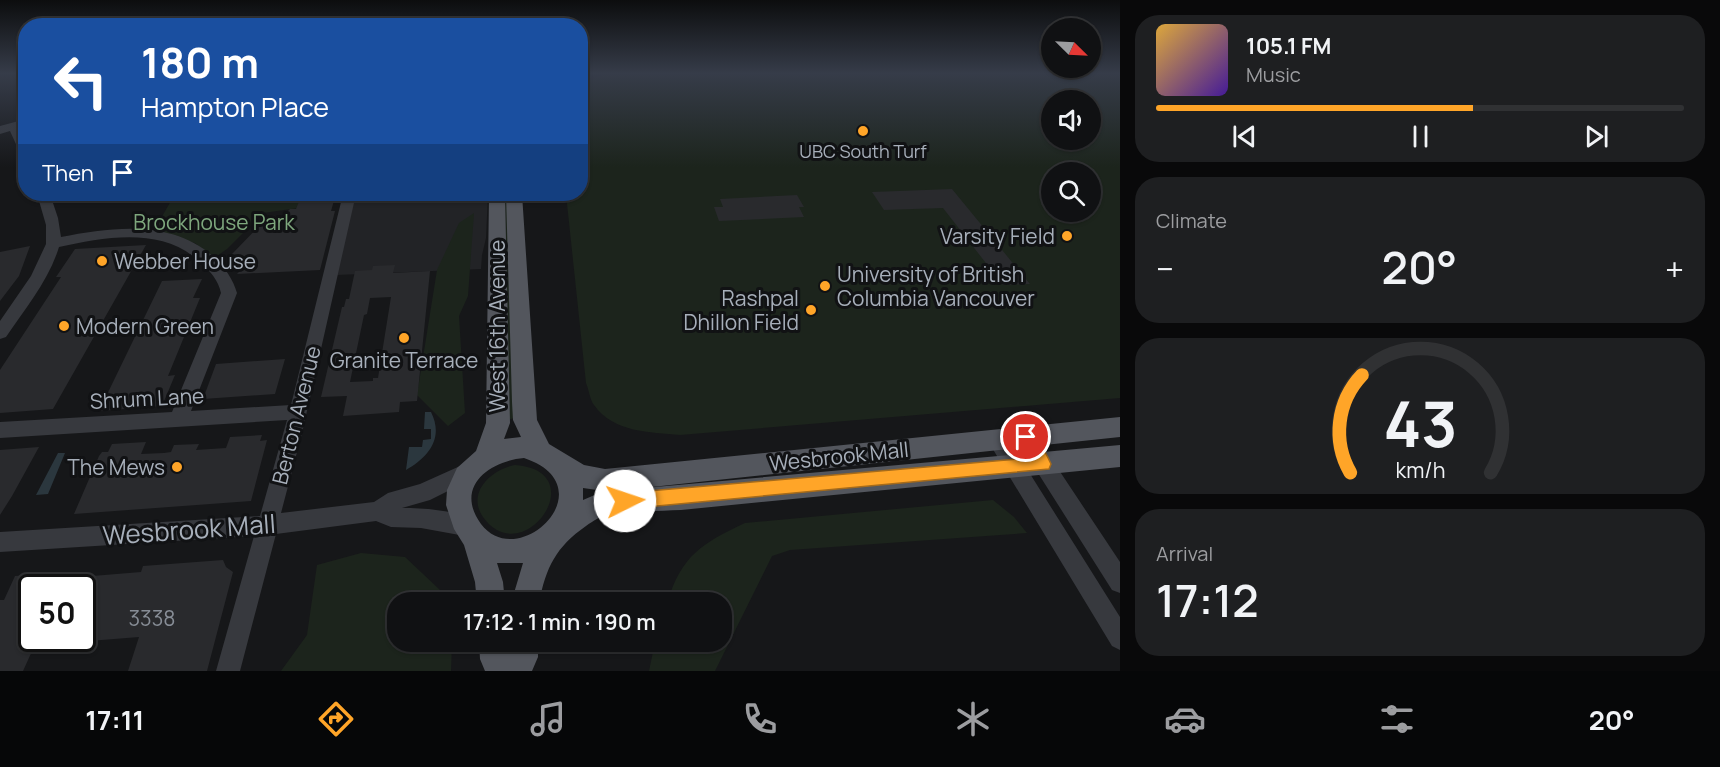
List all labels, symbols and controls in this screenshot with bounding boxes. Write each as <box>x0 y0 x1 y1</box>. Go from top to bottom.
north arrow <box>1041 18 1101 78</box>
map controls <box>1041 18 1101 222</box>
text: 105.1 FM <box>1246 31 1331 61</box>
text: 180 m <box>141 33 259 91</box>
icon: left <box>42 42 120 120</box>
text: Music <box>1246 61 1301 88</box>
text: Hampton Place <box>141 88 329 125</box>
button: sound <box>1041 90 1101 150</box>
icon: previous <box>1228 120 1261 153</box>
icon: pause <box>1404 120 1437 153</box>
icon: next <box>1580 120 1613 153</box>
marker: UBC South Turf <box>856 124 870 138</box>
place label: UBC South Turf <box>799 139 927 163</box>
icon: arrive <box>106 156 139 189</box>
text: Then <box>42 158 94 188</box>
button: search <box>1041 162 1101 222</box>
text: Climate <box>1156 207 1227 234</box>
park label: Brockhouse Park <box>133 208 295 236</box>
place label: Varsity Field <box>940 222 1055 250</box>
marker: Varsity Field <box>1060 229 1074 243</box>
text: 20° <box>1382 236 1457 298</box>
street label: West 16th Avenue <box>483 240 511 412</box>
text: − <box>1156 246 1174 291</box>
text: + <box>1665 246 1684 291</box>
place label: Webber House <box>114 247 256 275</box>
marker: Webber House <box>95 254 109 268</box>
place label: University of British Columbia Vancouver <box>837 260 1035 312</box>
marker: University of British Columbia Vancouver <box>818 279 832 293</box>
place label: Rashpal Dhillon Field <box>684 284 799 336</box>
marker: Rashpal Dhillon Field <box>804 303 818 317</box>
place label: Modern Green <box>76 312 214 340</box>
marker: Modern Green <box>57 319 71 333</box>
marker: Granite Terrace <box>397 331 411 345</box>
street label: Berton Avenue <box>265 343 327 487</box>
place label: Granite Terrace <box>330 346 478 374</box>
street label: Shrum Lane <box>89 381 205 415</box>
text: 43 <box>1383 381 1457 467</box>
pin <box>1000 411 1051 462</box>
icon: arrive <box>1009 420 1042 453</box>
street label: Wesbrook Mall <box>768 435 910 477</box>
place label: The Mews <box>67 453 165 481</box>
text: km/h <box>1395 456 1445 485</box>
marker: The Mews <box>170 460 184 474</box>
position arrow <box>593 469 657 533</box>
street label: Wesbrook Mall <box>101 505 277 553</box>
text: Arrival <box>1156 540 1213 567</box>
text: 17:12 <box>1156 569 1259 631</box>
speed limit sign: 50 <box>18 574 96 652</box>
house number: 3338 <box>128 604 176 632</box>
text: 17:12 · 1 min · 190 m <box>463 607 656 637</box>
icon: directions <box>315 698 357 740</box>
icon: music <box>527 698 569 740</box>
icon: phone <box>739 698 781 740</box>
icon: climate <box>952 698 994 740</box>
icon: car <box>1164 698 1206 740</box>
icon: filters <box>1376 698 1418 740</box>
text: 17:11 <box>85 701 144 738</box>
text: 20° <box>1589 701 1635 738</box>

